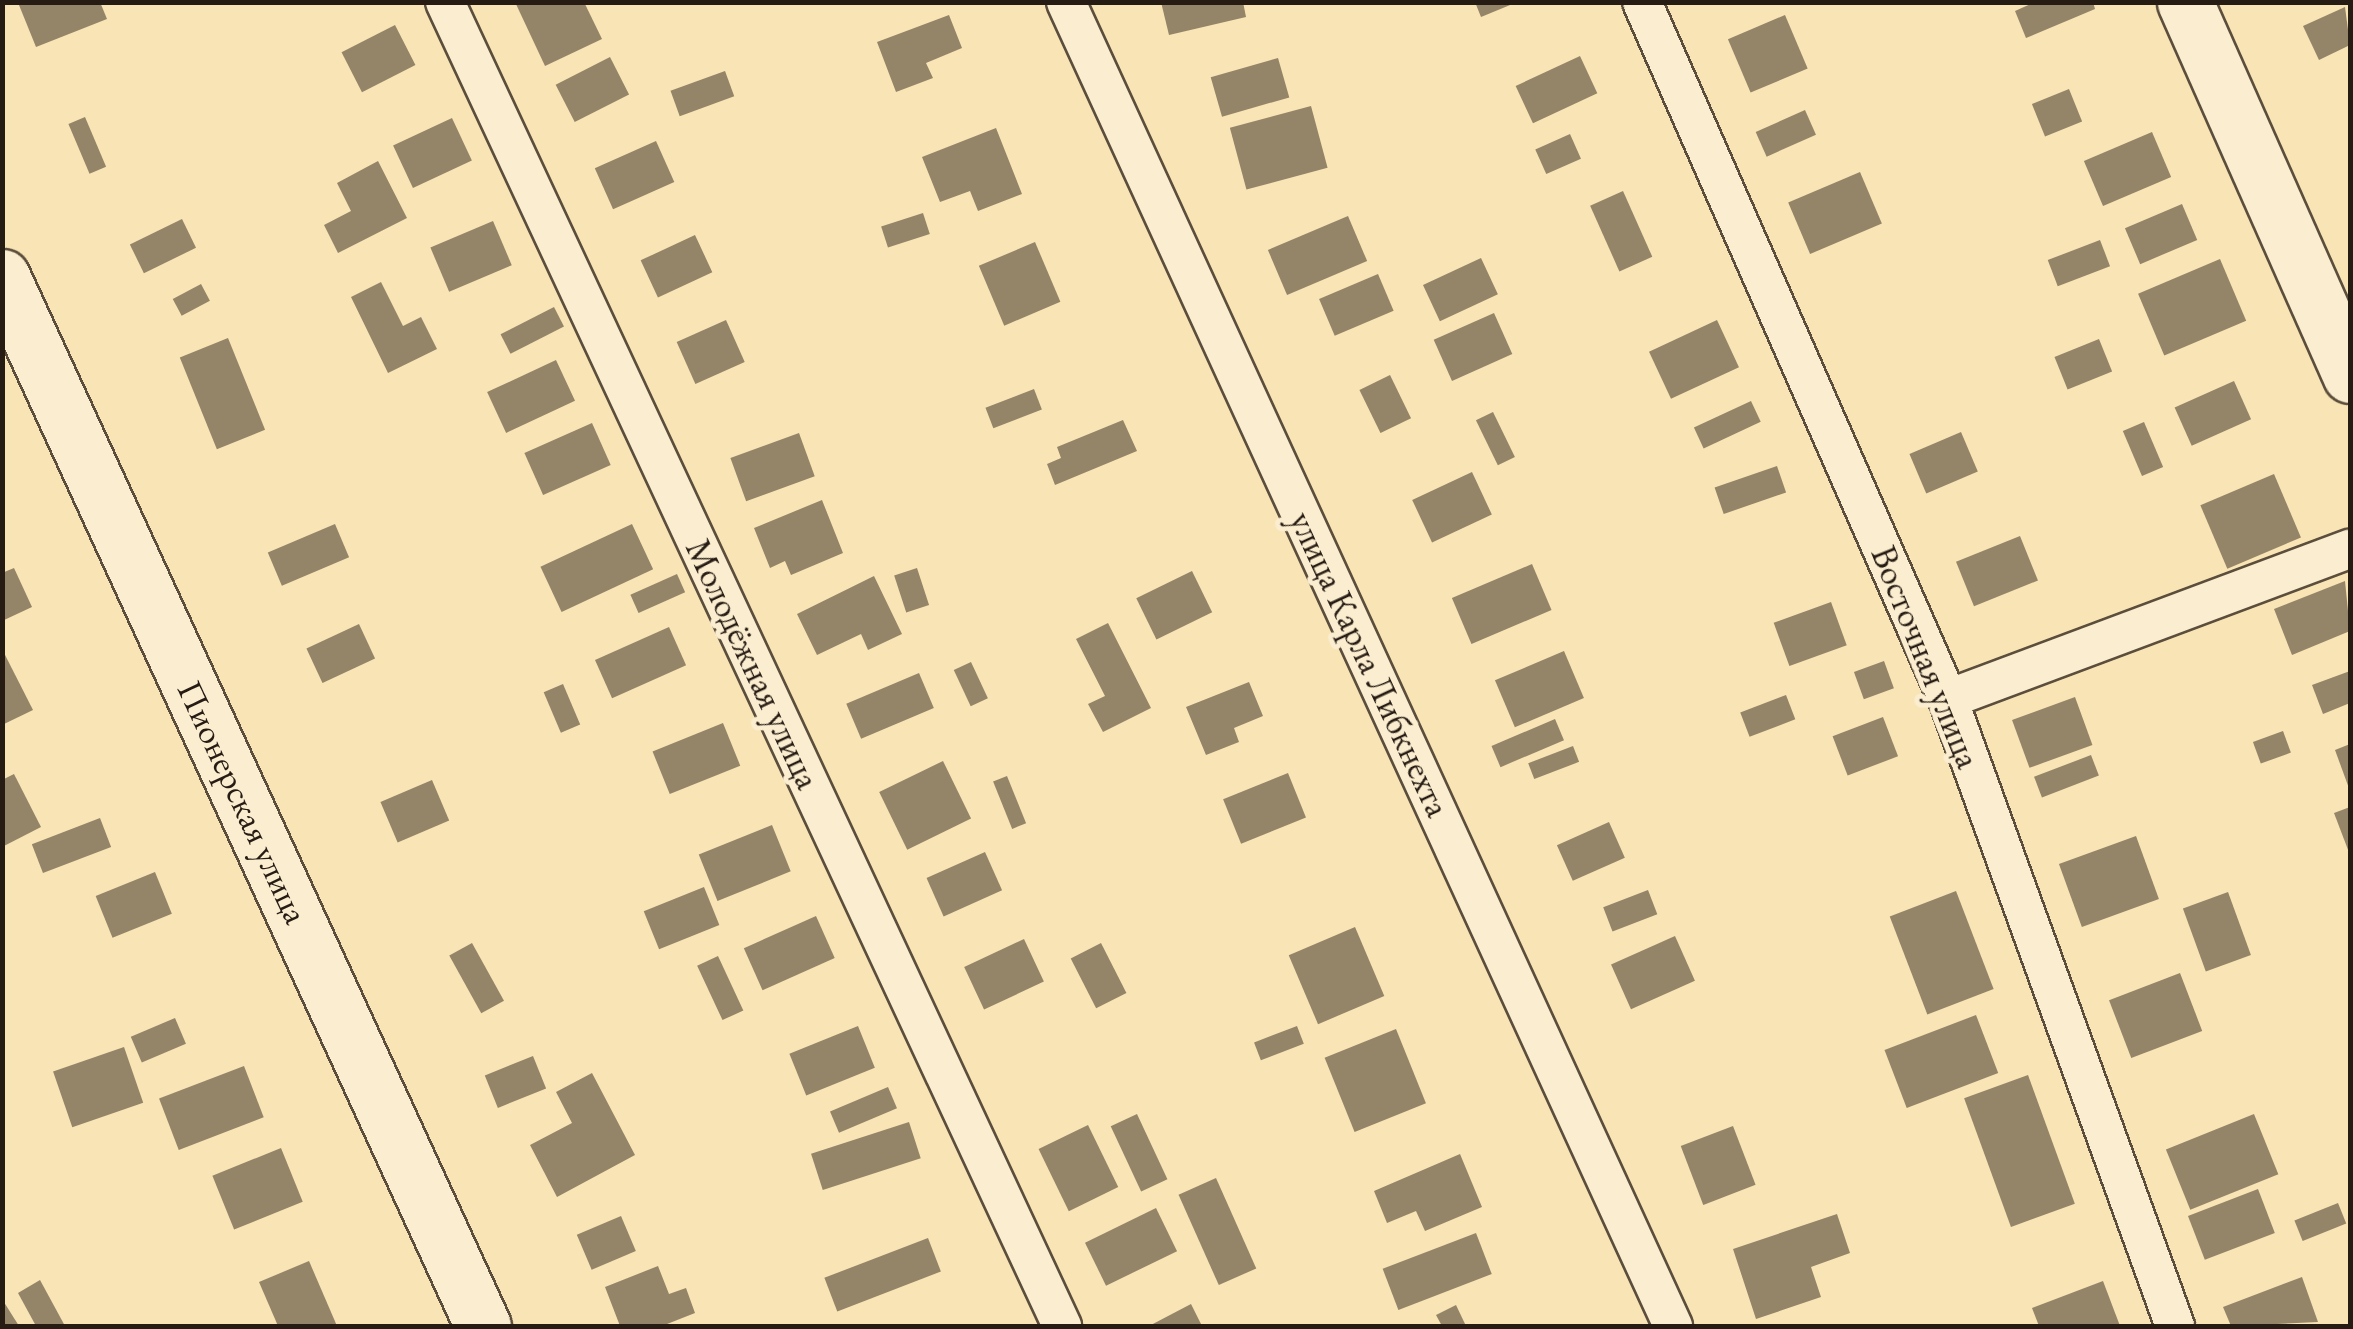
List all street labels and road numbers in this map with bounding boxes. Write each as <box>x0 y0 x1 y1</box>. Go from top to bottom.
street label: улица Карла Либкнехта <box>1281 505 1459 823</box>
street label: Молодёжная улица <box>677 532 829 796</box>
street label: Восточная улица <box>1862 540 1990 774</box>
street label: Пионерская улица <box>168 674 318 930</box>

